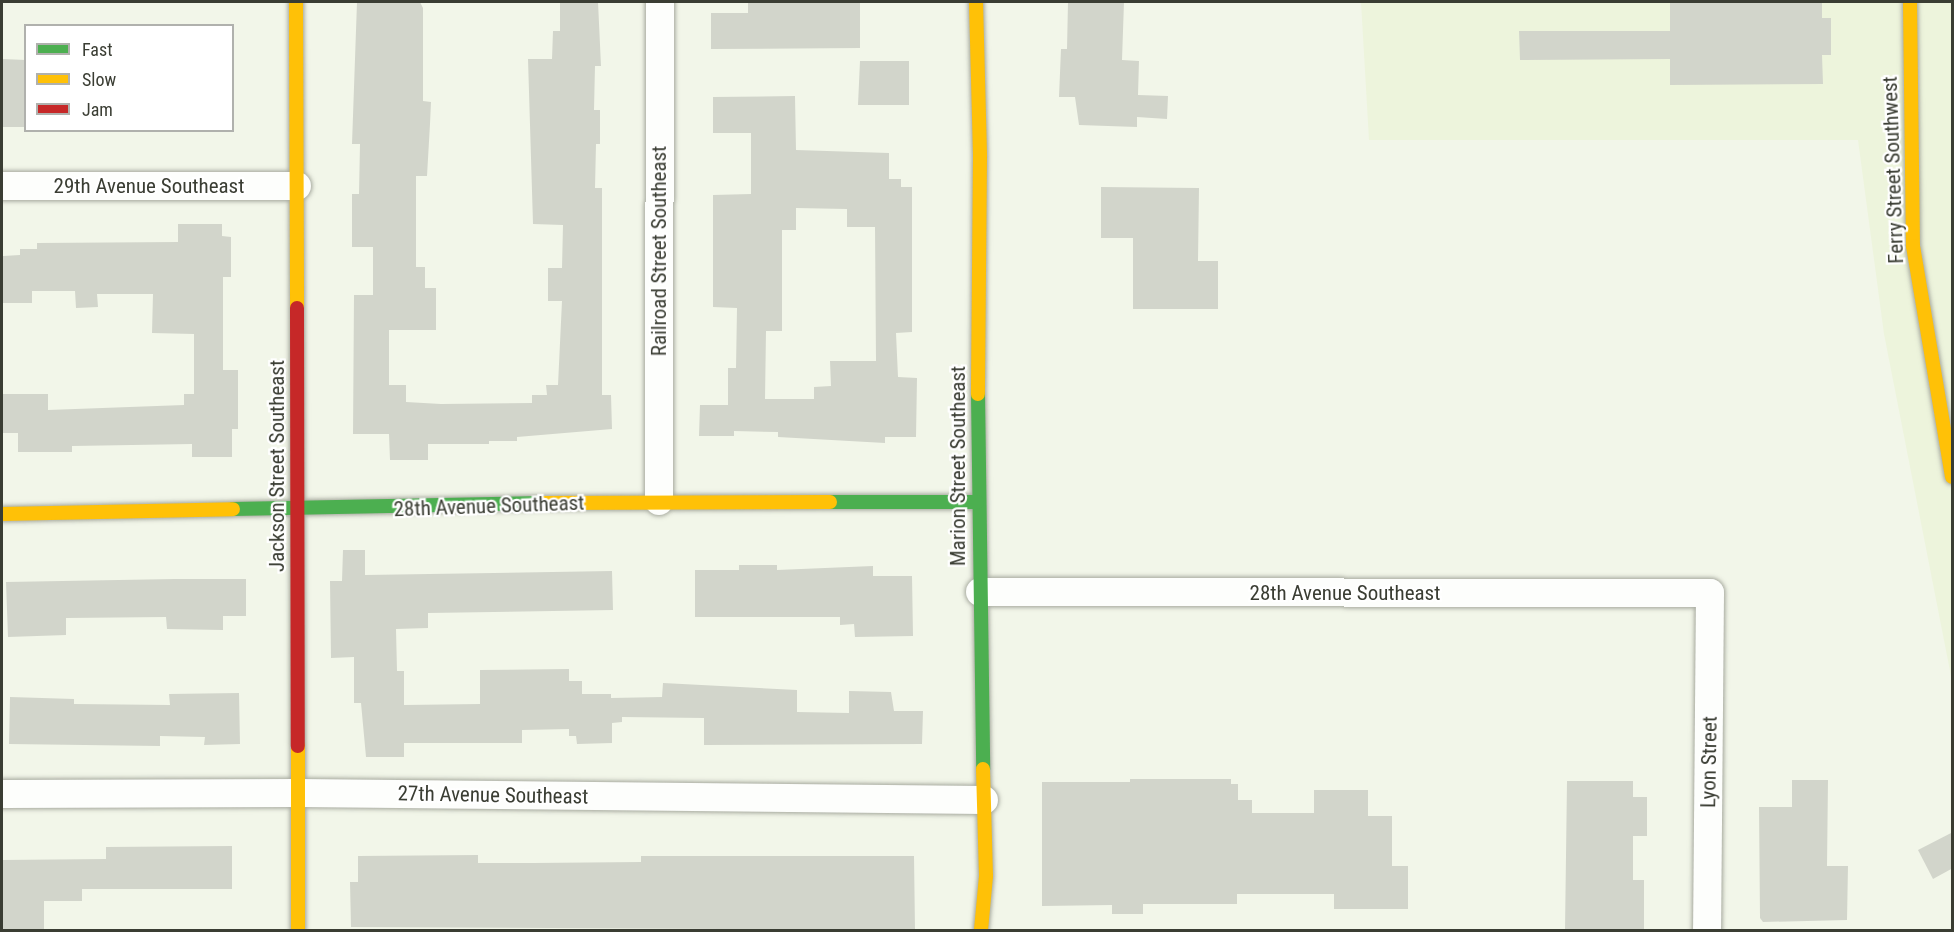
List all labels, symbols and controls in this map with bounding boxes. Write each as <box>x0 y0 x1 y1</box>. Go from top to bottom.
legend <box>24 24 234 132</box>
text: Fast <box>82 39 113 60</box>
text: Slow <box>82 69 116 90</box>
street label: Ferry Street Southwest <box>1877 76 1909 264</box>
text: Jam <box>82 99 113 120</box>
street label: Railroad Street Southeast <box>646 146 672 356</box>
street label: 29th Avenue Southeast <box>54 173 244 199</box>
street label: Jackson Street Southeast <box>264 360 290 572</box>
street label: Marion Street Southeast <box>945 366 971 566</box>
street label: 28th Avenue Southeast <box>393 490 585 522</box>
street label: 28th Avenue Southeast <box>1250 580 1440 606</box>
street label: Lyon Street <box>1696 716 1722 808</box>
street label: 27th Avenue Southeast <box>397 781 589 809</box>

